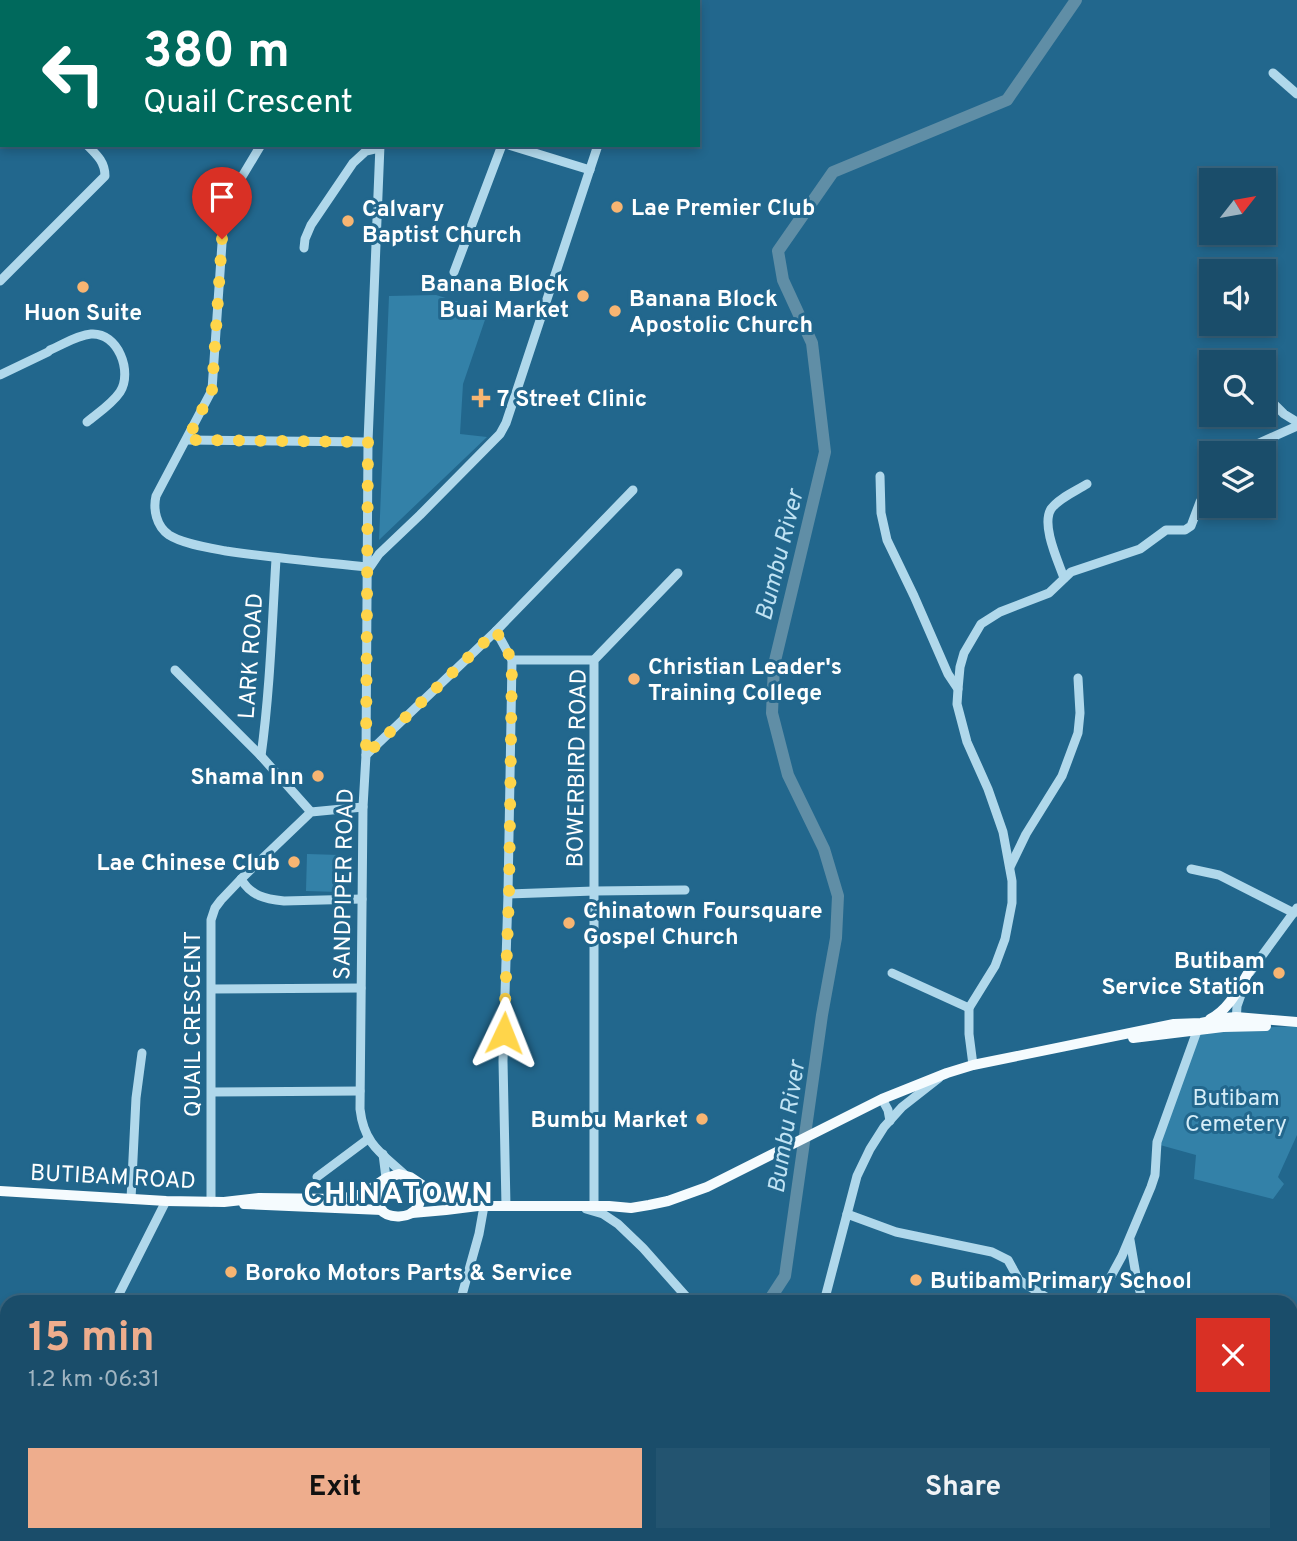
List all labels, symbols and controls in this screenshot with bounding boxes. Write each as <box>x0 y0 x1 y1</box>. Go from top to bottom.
text: 380 m <box>143 23 290 85</box>
icon: left <box>28 28 119 119</box>
text: Quail Crescent <box>143 84 353 124</box>
pin <box>192 167 252 239</box>
north arrow <box>1199 168 1276 245</box>
map controls <box>1199 168 1276 518</box>
icon: arrive <box>203 178 241 216</box>
place label: Lae Premier Club <box>631 195 815 224</box>
place label: Calvary Baptist Church <box>362 196 522 251</box>
marker: Lae Premier Club <box>609 199 625 215</box>
marker: Calvary Baptist Church <box>340 213 356 229</box>
button: sound <box>1199 259 1276 336</box>
place label: Banana Block Buai Market <box>420 271 569 326</box>
marker: Huon Suite <box>75 279 91 295</box>
place label: Banana Block Apostolic Church <box>629 286 813 341</box>
marker: Banana Block Buai Market <box>575 288 591 304</box>
place label: Huon Suite <box>24 300 142 329</box>
marker: Banana Block Apostolic Church <box>607 303 623 319</box>
button: search <box>1199 350 1276 427</box>
place label: 7 Street Clinic <box>497 386 647 415</box>
marker: 7 Street Clinic <box>471 388 491 408</box>
button: layers <box>1199 441 1276 518</box>
water label: Bumbu River <box>750 485 812 624</box>
street label: LARK ROAD <box>234 592 271 720</box>
place label: Christian Leader's Training College <box>648 654 842 709</box>
street label: BOWERBIRD ROAD <box>562 668 595 868</box>
marker: Christian Leader's Training College <box>626 671 642 687</box>
place label: Shama Inn <box>190 764 304 793</box>
marker: Shama Inn <box>310 768 326 784</box>
street label: SANDPIPER ROAD <box>329 788 362 980</box>
place label: Lae Chinese Club <box>96 850 280 879</box>
marker: Lae Chinese Club <box>286 854 302 870</box>
place label: Chinatown Foursquare Gospel Church <box>583 898 823 953</box>
marker: Chinatown Foursquare Gospel Church <box>561 915 577 931</box>
street label: QUAIL CRESCENT <box>180 931 209 1117</box>
place label: Butibam Service Station <box>1102 948 1265 1003</box>
marker: Butibam Service Station <box>1271 965 1287 981</box>
position arrow <box>467 996 541 1070</box>
water label: Bumbu River <box>763 1057 814 1196</box>
park label: Butibam Cemetery <box>1185 1085 1287 1140</box>
place label: Bumbu Market <box>531 1107 688 1136</box>
marker: Bumbu Market <box>694 1111 710 1127</box>
street label: BUTIBAM ROAD <box>29 1160 196 1197</box>
district label: CHINATOWN <box>303 1177 495 1214</box>
place label: Boroko Motors Parts & Service <box>245 1260 572 1289</box>
marker: Boroko Motors Parts & Service <box>223 1264 239 1280</box>
place label: Butibam Primary School <box>930 1268 1192 1297</box>
marker: Butibam Primary School <box>908 1272 924 1288</box>
text: 15 min <box>28 1313 155 1366</box>
button: close <box>1196 1318 1270 1392</box>
text: 1.2 km · 06:31 <box>28 1366 160 1395</box>
button: Exit <box>28 1448 642 1528</box>
button: Share <box>656 1448 1270 1528</box>

